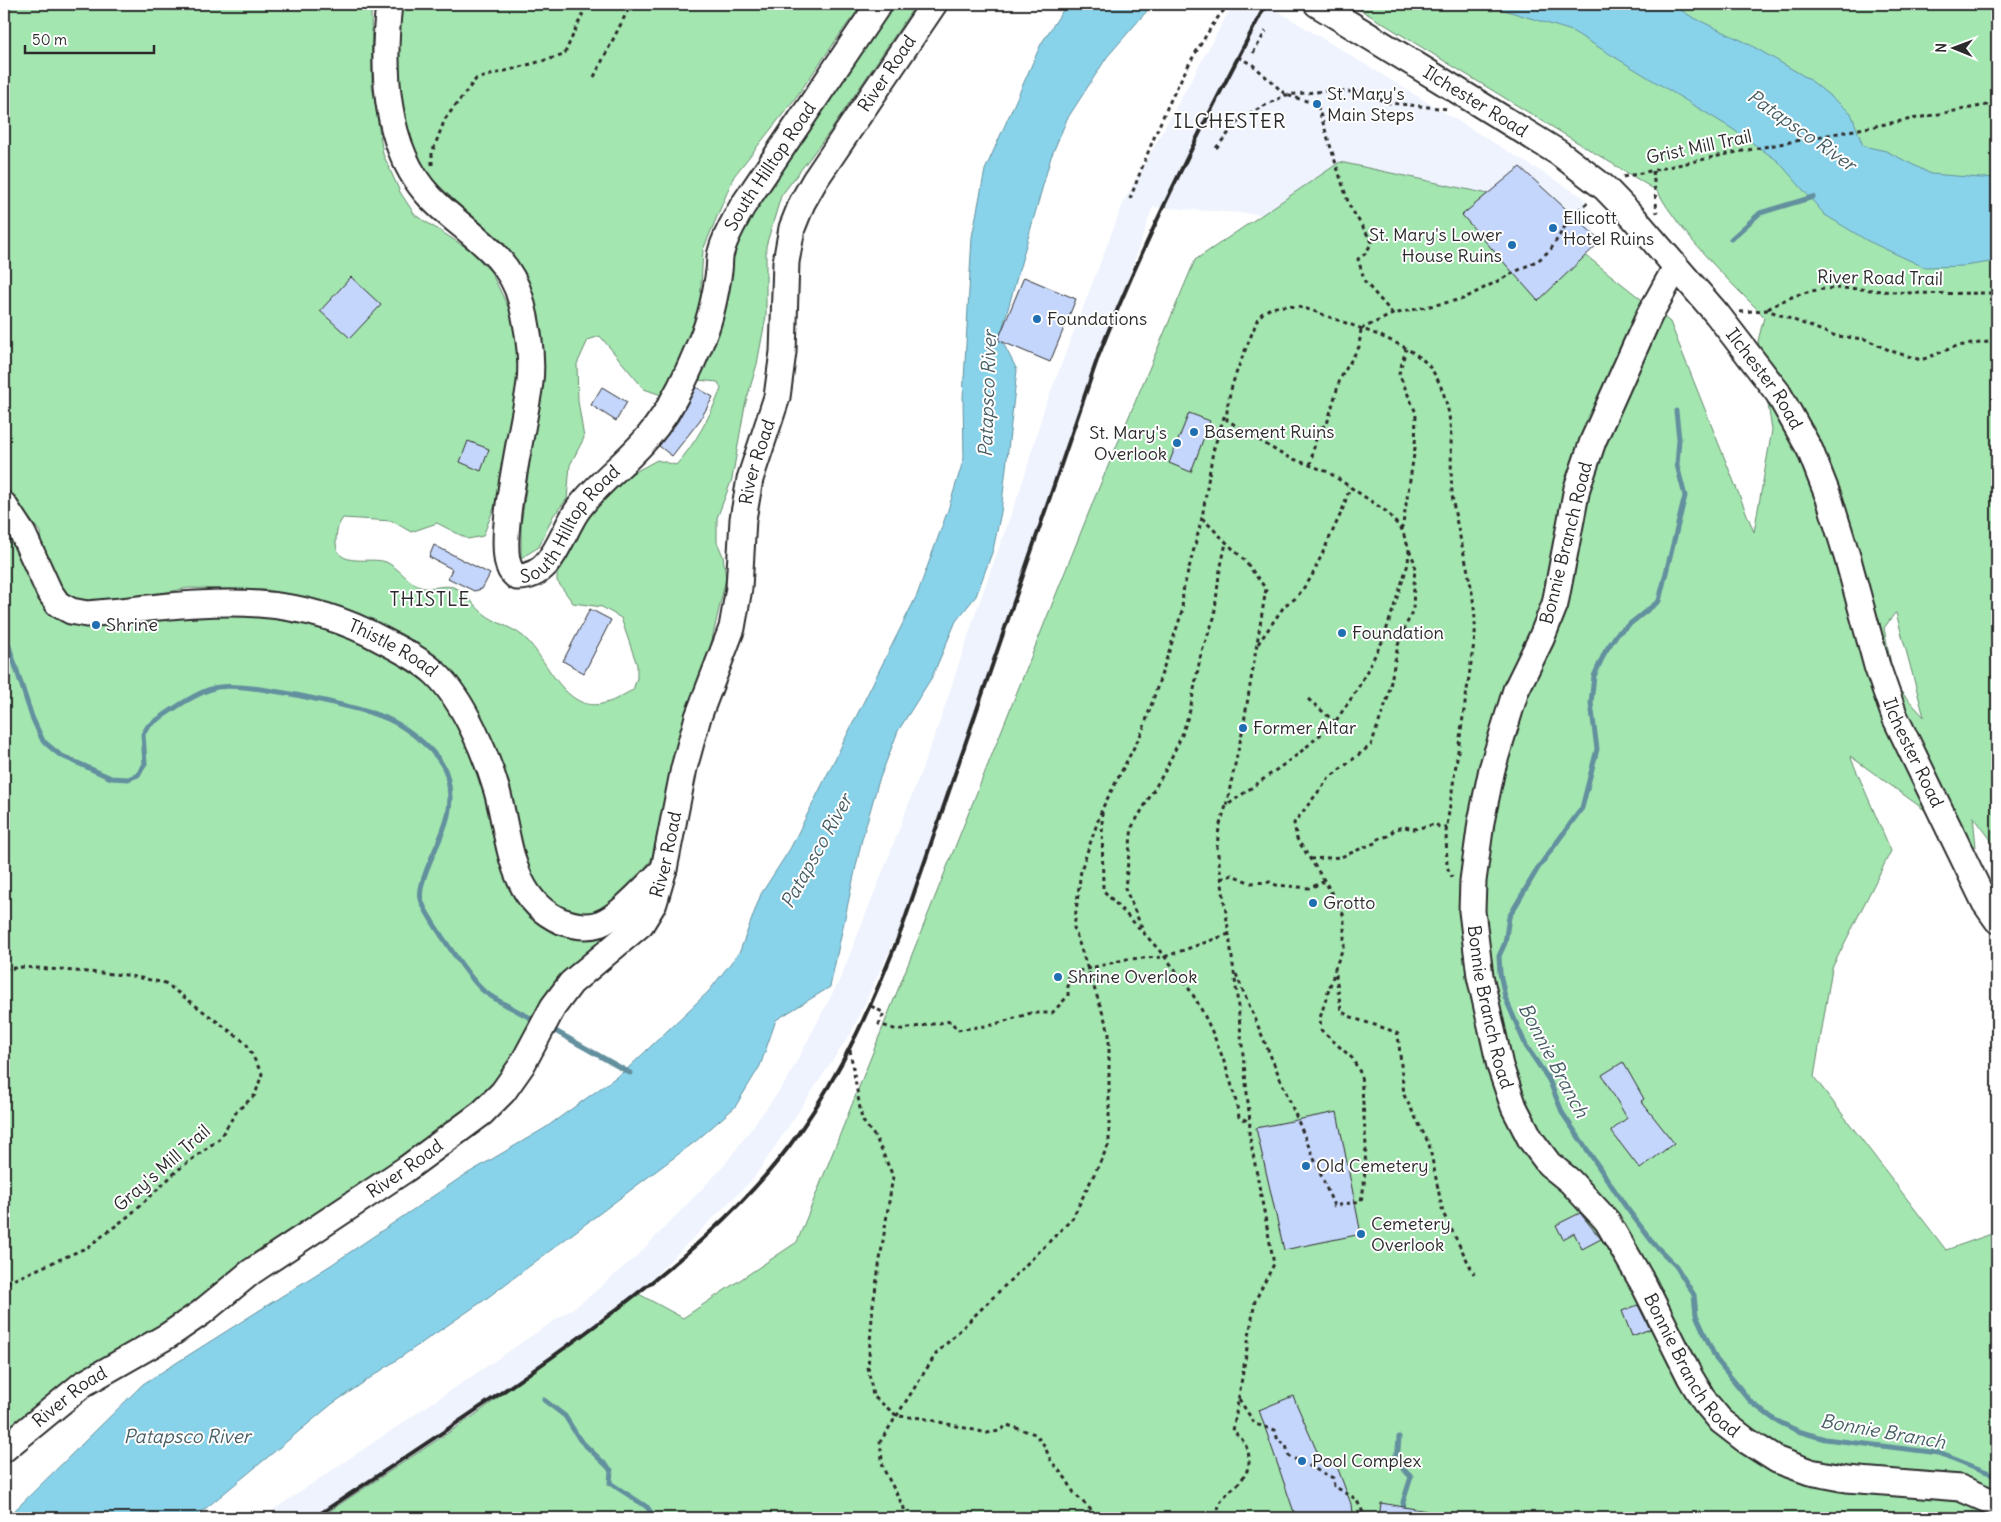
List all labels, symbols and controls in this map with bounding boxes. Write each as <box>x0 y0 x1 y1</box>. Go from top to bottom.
scale bar <box>25 22 154 54</box>
north arrow <box>1928 22 1978 72</box>
text: 50 m <box>32 30 67 49</box>
street label: River Road <box>852 30 921 116</box>
text: N <box>1932 43 1950 53</box>
street label: Ilchester Road <box>1419 60 1533 142</box>
place label: St. Mary's Main Steps <box>1327 82 1414 126</box>
water label: Patapsco River <box>1743 84 1863 177</box>
street label: South Hilltop Road <box>719 97 821 235</box>
marker: St. Mary's Main Steps <box>1311 98 1323 110</box>
district label: ILCHESTER <box>1174 108 1286 133</box>
street label: Grist Mill Trail <box>1644 124 1754 169</box>
place label: Ellicott Hotel Ruins <box>1563 206 1654 250</box>
marker: Ellicott Hotel Ruins <box>1547 222 1559 234</box>
place label: St. Mary's Lower House Ruins <box>1369 223 1503 267</box>
marker: St. Mary's Lower House Ruins <box>1506 239 1518 251</box>
street label: River Road Trail <box>1817 265 1943 290</box>
place label: Foundations <box>1047 307 1147 330</box>
marker: Foundations <box>1031 313 1043 325</box>
street label: Ilchester Road <box>1721 323 1808 434</box>
water label: Patapsco River <box>973 328 1001 458</box>
street label: River Road <box>734 416 780 506</box>
place label: Basement Ruins <box>1204 420 1335 443</box>
place label: St. Mary's Overlook <box>1089 421 1167 465</box>
marker: Basement Ruins <box>1188 426 1200 438</box>
marker: St. Mary's Overlook <box>1171 437 1183 449</box>
street label: Bonnie Branch Road <box>1534 459 1597 626</box>
street label: South Hilltop Road <box>518 460 625 588</box>
district label: THISTLE <box>390 587 470 611</box>
place label: Shrine <box>106 613 158 636</box>
street label: Thistle Road <box>345 613 443 682</box>
marker: Shrine <box>90 619 102 631</box>
place label: Foundation <box>1352 621 1444 644</box>
marker: Foundation <box>1336 627 1348 639</box>
street label: Ilchester Road <box>1878 694 1949 811</box>
place label: Former Altar <box>1253 716 1357 739</box>
marker: Former Altar <box>1237 722 1249 734</box>
water label: Patapsco River <box>775 788 858 912</box>
street label: River Road <box>644 809 686 900</box>
place label: Grotto <box>1323 891 1375 914</box>
marker: Grotto <box>1307 897 1319 909</box>
street label: Bonnie Branch Road <box>1463 924 1519 1092</box>
place label: Shrine Overlook <box>1068 965 1197 988</box>
marker: Shrine Overlook <box>1052 971 1064 983</box>
water label: Bonnie Branch <box>1514 998 1595 1122</box>
street label: Gray's Mill Trail <box>108 1119 215 1216</box>
street label: River Road <box>362 1134 448 1203</box>
place label: Old Cemetery <box>1316 1154 1429 1177</box>
marker: Old Cemetery <box>1300 1160 1312 1172</box>
place label: Cemetery Overlook <box>1371 1212 1451 1256</box>
marker: Cemetery Overlook <box>1355 1228 1367 1240</box>
street label: Bonnie Branch Road <box>1639 1289 1745 1442</box>
street label: River Road <box>27 1361 111 1432</box>
water label: Bonnie Branch <box>1819 1408 1948 1454</box>
water label: Patapsco River <box>124 1424 253 1448</box>
place label: Pool Complex <box>1312 1449 1422 1472</box>
marker: Pool Complex <box>1296 1455 1308 1467</box>

